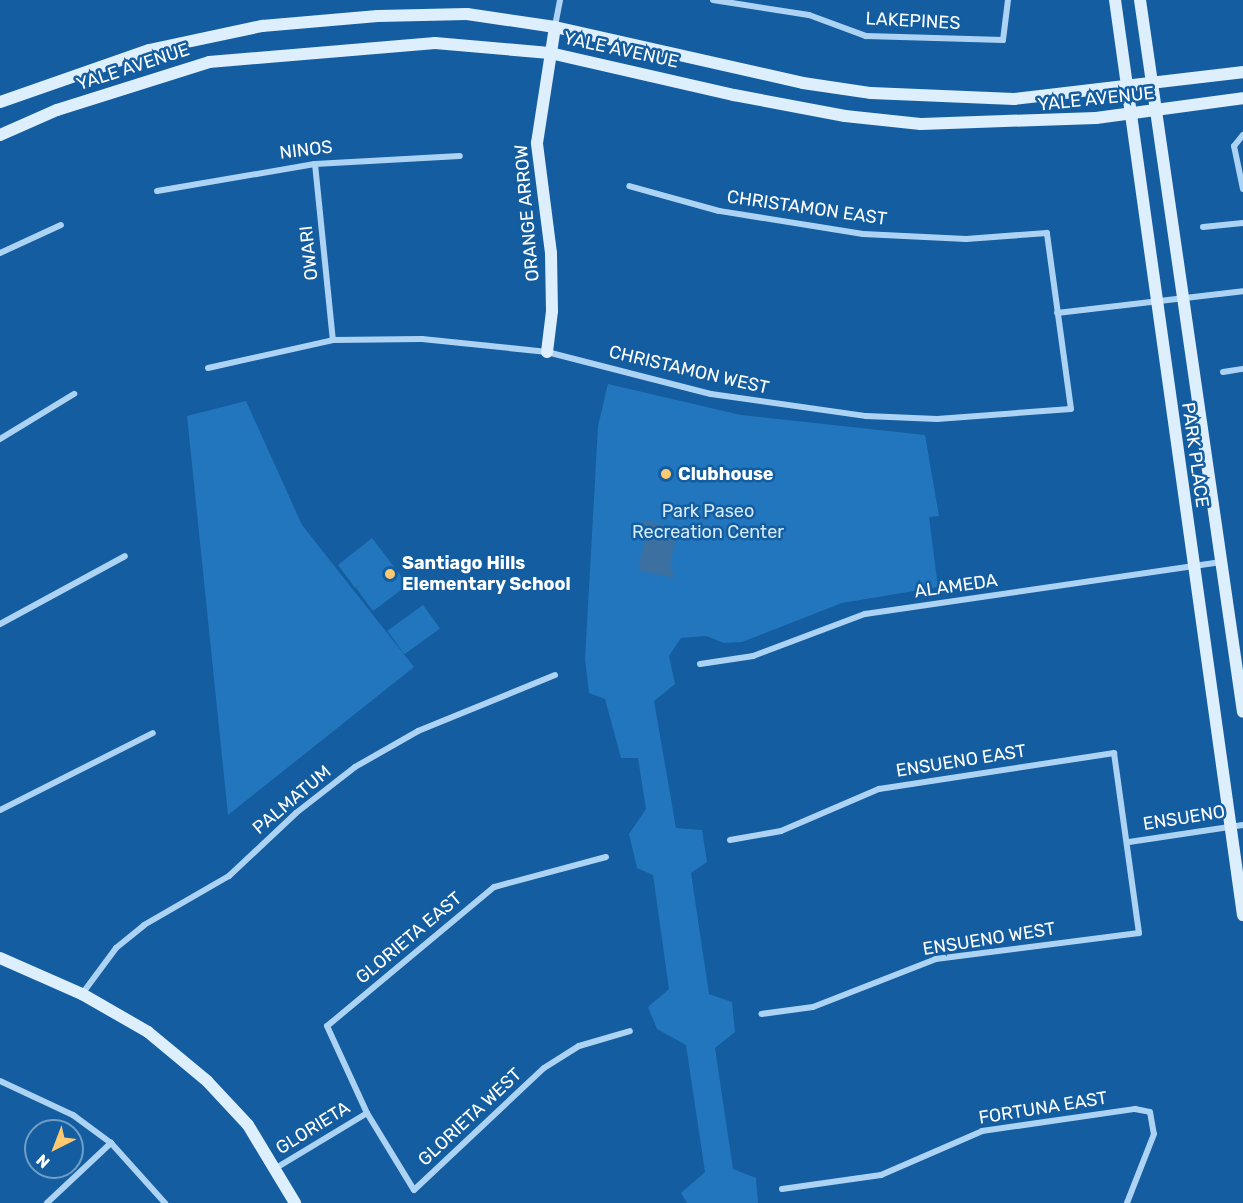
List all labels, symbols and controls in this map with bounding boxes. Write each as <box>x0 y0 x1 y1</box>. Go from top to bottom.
street label: LAKEPINES <box>865 8 961 34</box>
street label: YALE AVENUE <box>561 27 681 73</box>
street label: YALE AVENUE <box>74 39 192 95</box>
street label: YALE AVENUE <box>1036 82 1156 116</box>
street label: NINOS <box>278 136 334 164</box>
street label: ORANGE ARROW <box>510 143 544 283</box>
street label: CHRISTAMON EAST <box>726 186 888 230</box>
street label: OWARI <box>295 225 323 281</box>
street label: CHRISTAMON WEST <box>607 341 771 399</box>
street label: PARK PLACE <box>1177 401 1213 509</box>
place label: Clubhouse <box>678 463 774 485</box>
marker: Clubhouse <box>659 467 673 481</box>
park label: Park Paseo Recreation Center <box>632 501 784 544</box>
place label: Santiago Hills Elementary School <box>402 553 571 596</box>
marker: Santiago Hills Elementary School <box>383 567 397 581</box>
street label: ALAMEDA <box>913 569 999 603</box>
street label: ENSUENO EAST <box>894 740 1028 782</box>
street label: PALMATUM <box>249 761 335 839</box>
street label: ENSUENO <box>1141 801 1227 835</box>
street label: GLORIETA EAST <box>352 887 466 989</box>
street label: ENSUENO WEST <box>921 918 1057 960</box>
street label: GLORIETA WEST <box>413 1063 527 1171</box>
street label: FORTUNA EAST <box>977 1087 1109 1129</box>
street label: GLORIETA <box>272 1097 354 1159</box>
north arrow <box>24 1119 84 1179</box>
text: N <box>32 1150 54 1172</box>

